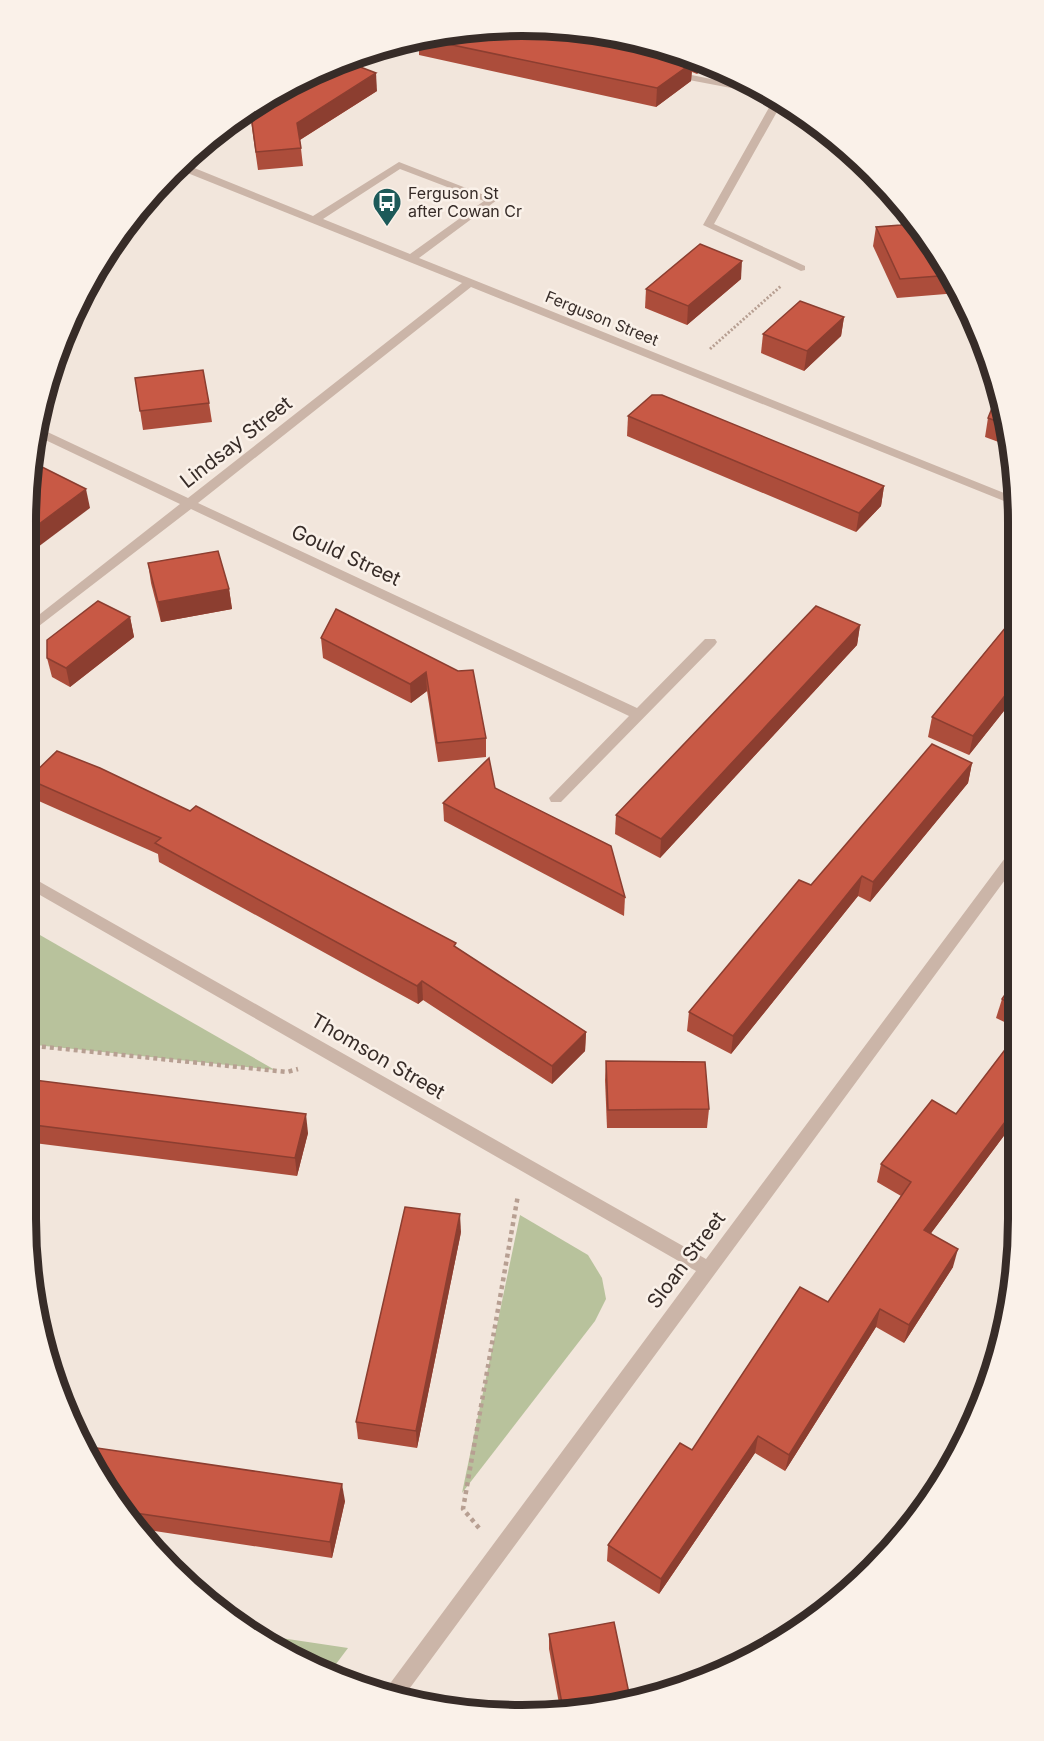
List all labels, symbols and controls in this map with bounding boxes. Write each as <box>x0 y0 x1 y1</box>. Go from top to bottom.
place label: Ferguson St after Cowan Cr <box>408 183 522 221</box>
bus stop icon: Ferguson St after Cowan Cr <box>371 186 403 228</box>
street label: Ferguson Street <box>542 286 662 350</box>
street label: Lindsay Street <box>175 391 297 493</box>
street label: Gould Street <box>288 519 405 591</box>
street label: Thomson Street <box>307 1008 450 1104</box>
street label: Sloan Street <box>642 1207 730 1313</box>

